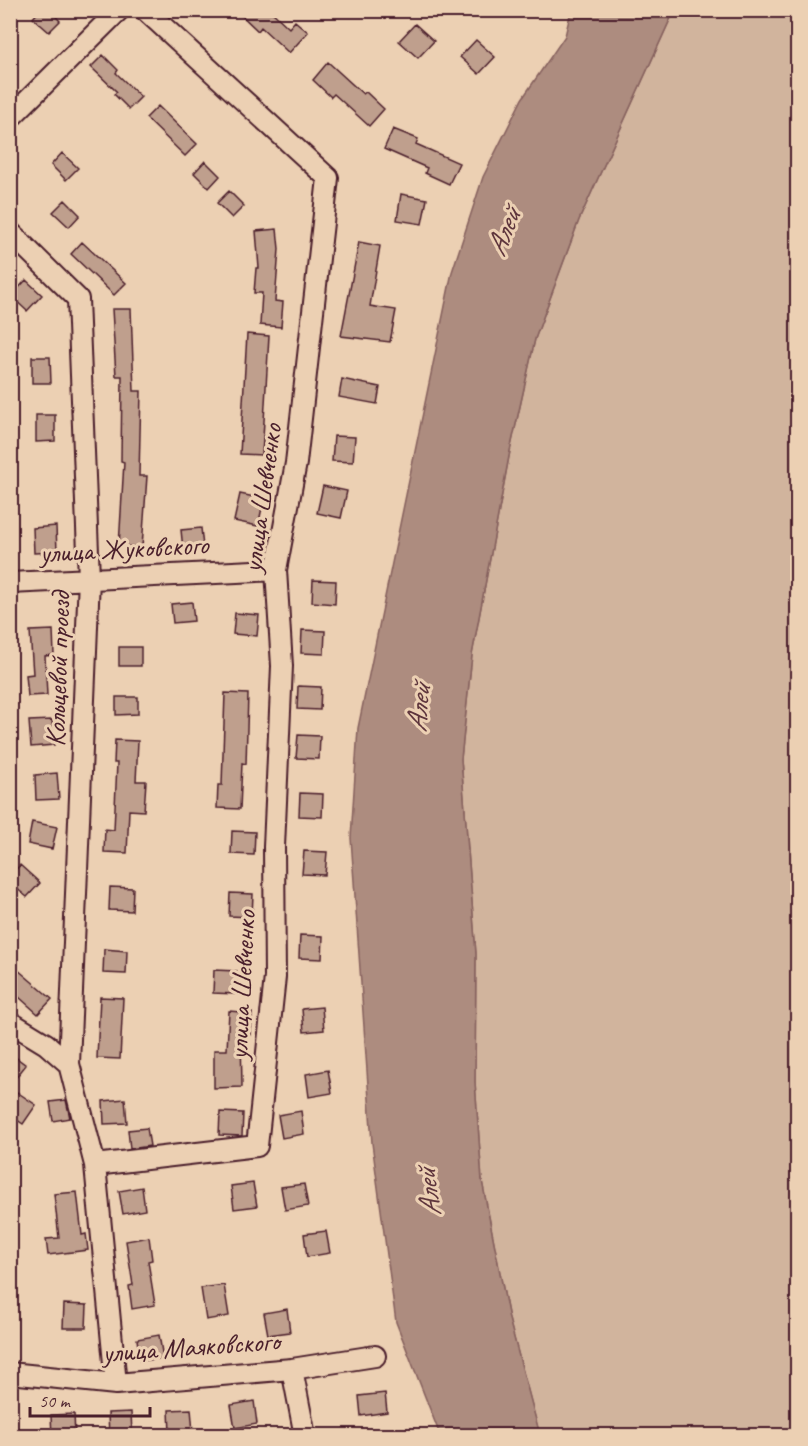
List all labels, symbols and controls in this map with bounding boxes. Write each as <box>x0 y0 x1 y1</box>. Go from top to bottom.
water label: Алей <box>476 198 532 261</box>
street label: улица Шевченко <box>233 419 290 577</box>
street label: улица Жуковского <box>37 526 211 570</box>
street label: Кольцевой проезд <box>37 588 78 747</box>
water label: Алей <box>397 677 440 734</box>
street label: улица Шевченко <box>220 907 263 1063</box>
water label: Алей <box>406 1161 450 1219</box>
street label: улица Маяковского <box>99 1323 284 1370</box>
scale bar <box>30 1380 150 1418</box>
text: 50 m <box>39 1390 72 1412</box>

